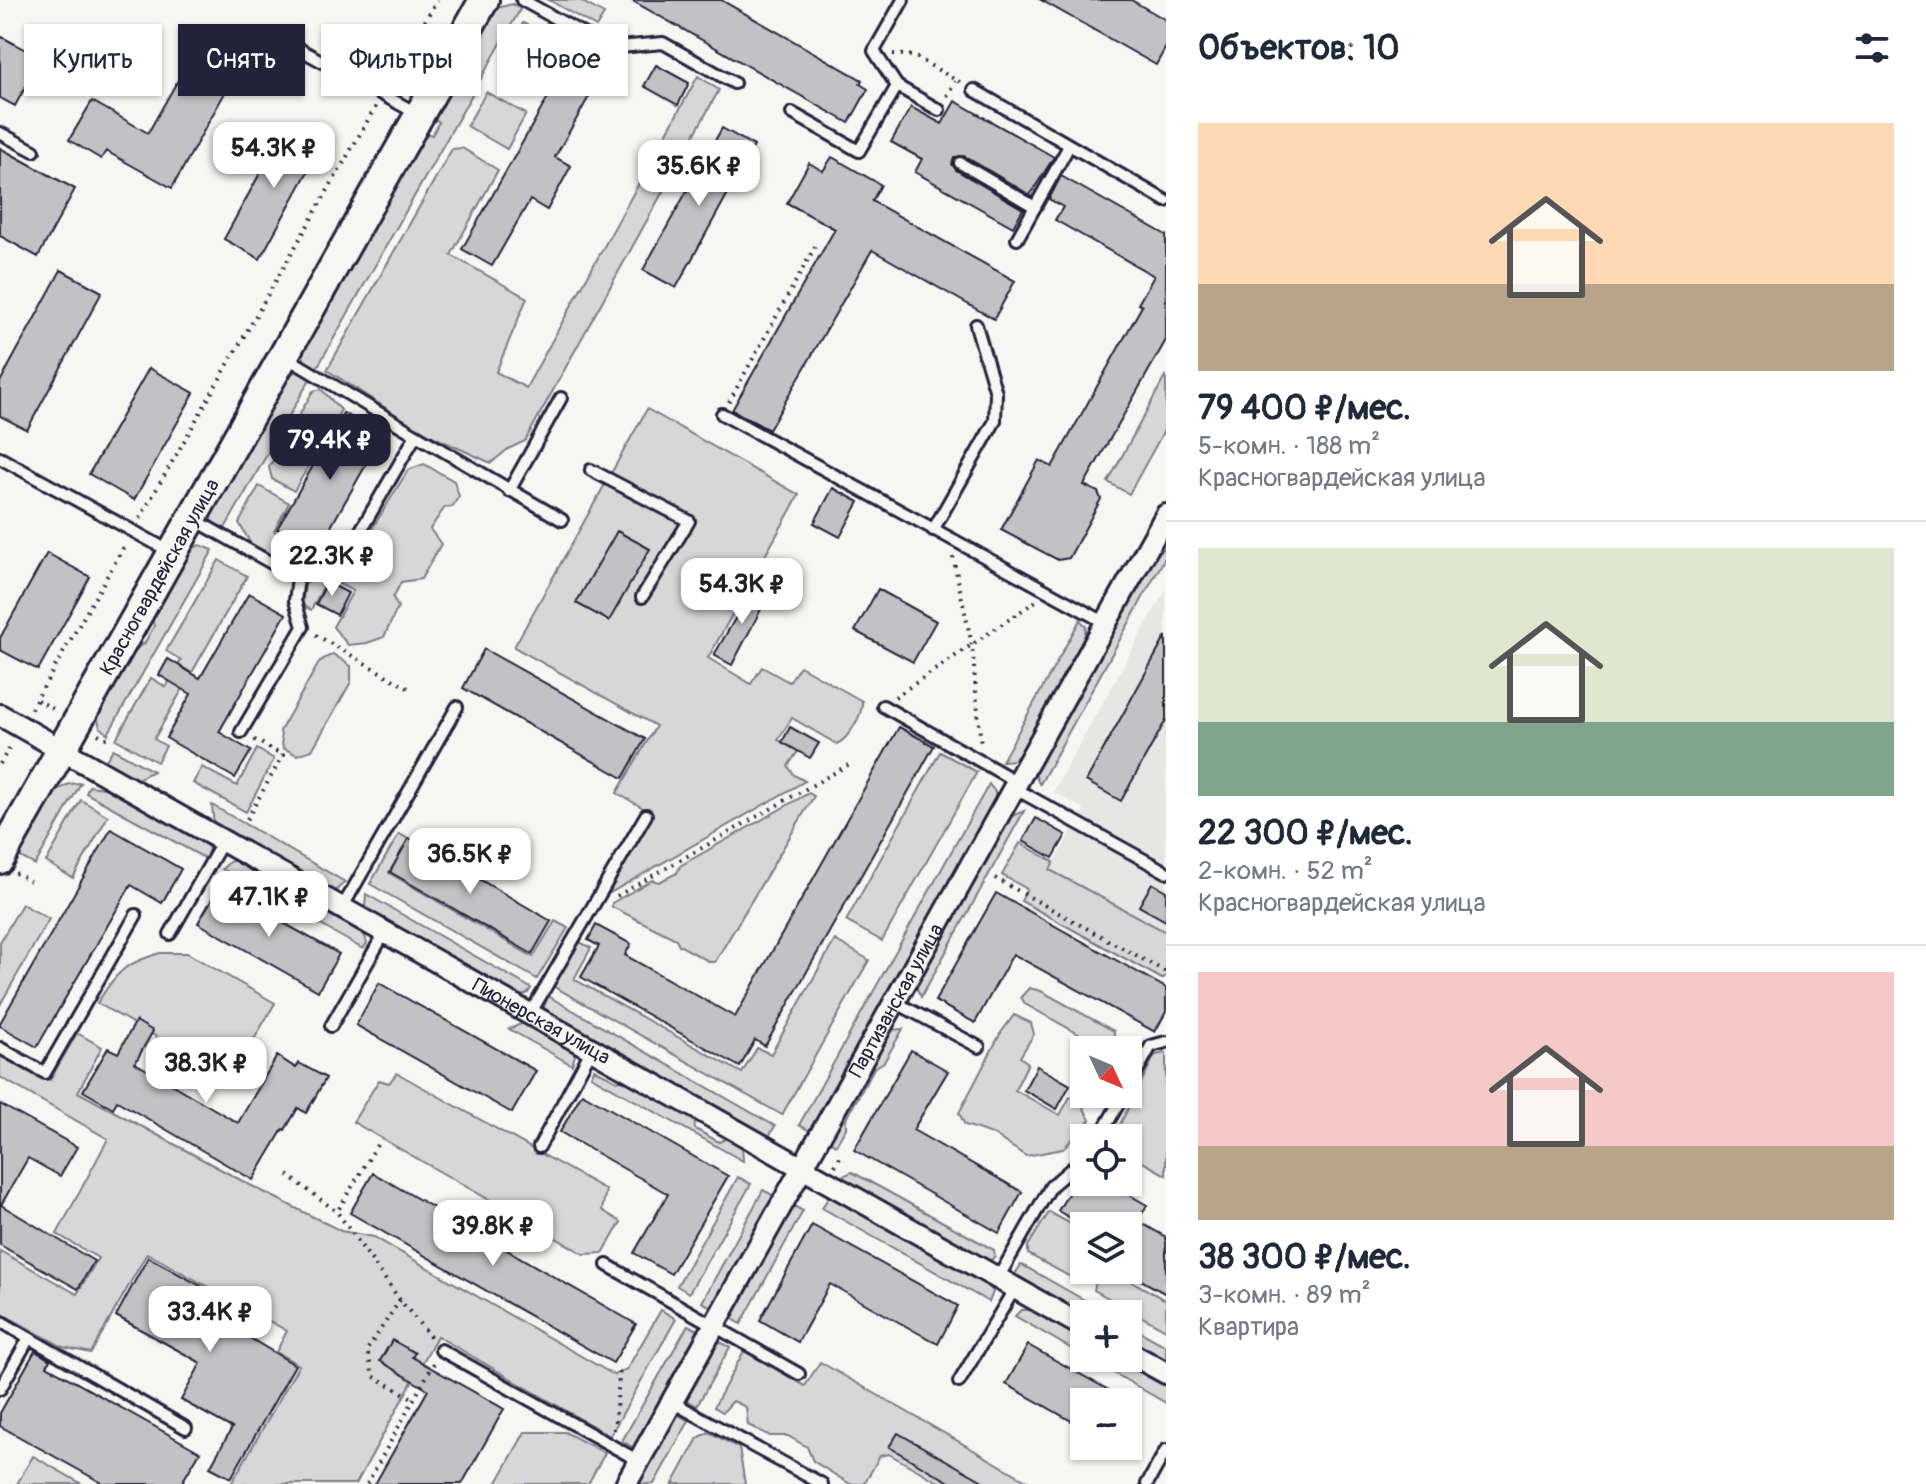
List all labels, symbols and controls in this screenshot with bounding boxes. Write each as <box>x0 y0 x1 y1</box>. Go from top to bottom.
chip: Купить <box>24 24 162 96</box>
chip: Снять <box>178 24 305 96</box>
chip: Фильтры <box>321 24 481 96</box>
chip: Новое <box>497 24 628 96</box>
icon: filters <box>1850 26 1894 70</box>
text: Объектов: 10 <box>1198 27 1399 70</box>
pin: 54.3K ₽ <box>200 122 348 190</box>
text: 54.3K ₽ <box>231 132 317 164</box>
pin: 35.6K ₽ <box>625 140 773 208</box>
text: 35.6K ₽ <box>656 150 742 182</box>
icon: home <box>1474 175 1618 319</box>
text: 79 400 ₽/мес. <box>1198 387 1411 430</box>
pin: 79.4K ₽ <box>256 414 404 482</box>
text: 79.4K ₽ <box>288 424 372 456</box>
text: 5-комн. · 188 m² <box>1198 430 1380 462</box>
text: Красногвардейская улица <box>1198 462 1486 494</box>
street label: Красногвардейская улица <box>94 474 225 680</box>
pin: 22.3K ₽ <box>258 530 406 598</box>
text: 22.3K ₽ <box>289 540 375 572</box>
pin: 54.3K ₽ <box>668 558 816 626</box>
text: 54.3K ₽ <box>699 568 785 600</box>
icon: home <box>1474 600 1618 744</box>
text: 22 300 ₽/мес. <box>1198 812 1413 855</box>
pin: 36.5K ₽ <box>396 828 544 896</box>
text: 36.5K ₽ <box>427 838 513 870</box>
text: 2-комн. · 52 m² <box>1198 855 1373 887</box>
pin: 47.1K ₽ <box>195 871 343 939</box>
text: 47.1K ₽ <box>228 881 310 913</box>
text: Красногвардейская улица <box>1198 887 1486 919</box>
street label: Партизанская улица <box>843 919 949 1082</box>
street label: Пионерская улица <box>468 972 615 1070</box>
icon: home <box>1474 1024 1618 1168</box>
north arrow <box>1070 1036 1142 1108</box>
map controls <box>1070 1036 1142 1460</box>
pin: 38.3K ₽ <box>132 1037 280 1105</box>
text: 38.3K ₽ <box>164 1047 248 1079</box>
button: locate <box>1070 1124 1142 1196</box>
pin: 39.8K ₽ <box>419 1200 567 1268</box>
text: 39.8K ₽ <box>451 1210 535 1242</box>
button: layers <box>1070 1212 1142 1284</box>
text: 38 300 ₽/мес. <box>1198 1236 1411 1279</box>
text: 3-комн. · 89 m² <box>1198 1279 1371 1311</box>
pin: 33.4K ₽ <box>136 1286 284 1354</box>
text: 33.4K ₽ <box>167 1296 253 1328</box>
button: + <box>1070 1300 1142 1372</box>
text: Квартира <box>1198 1311 1299 1343</box>
button: − <box>1070 1388 1142 1460</box>

